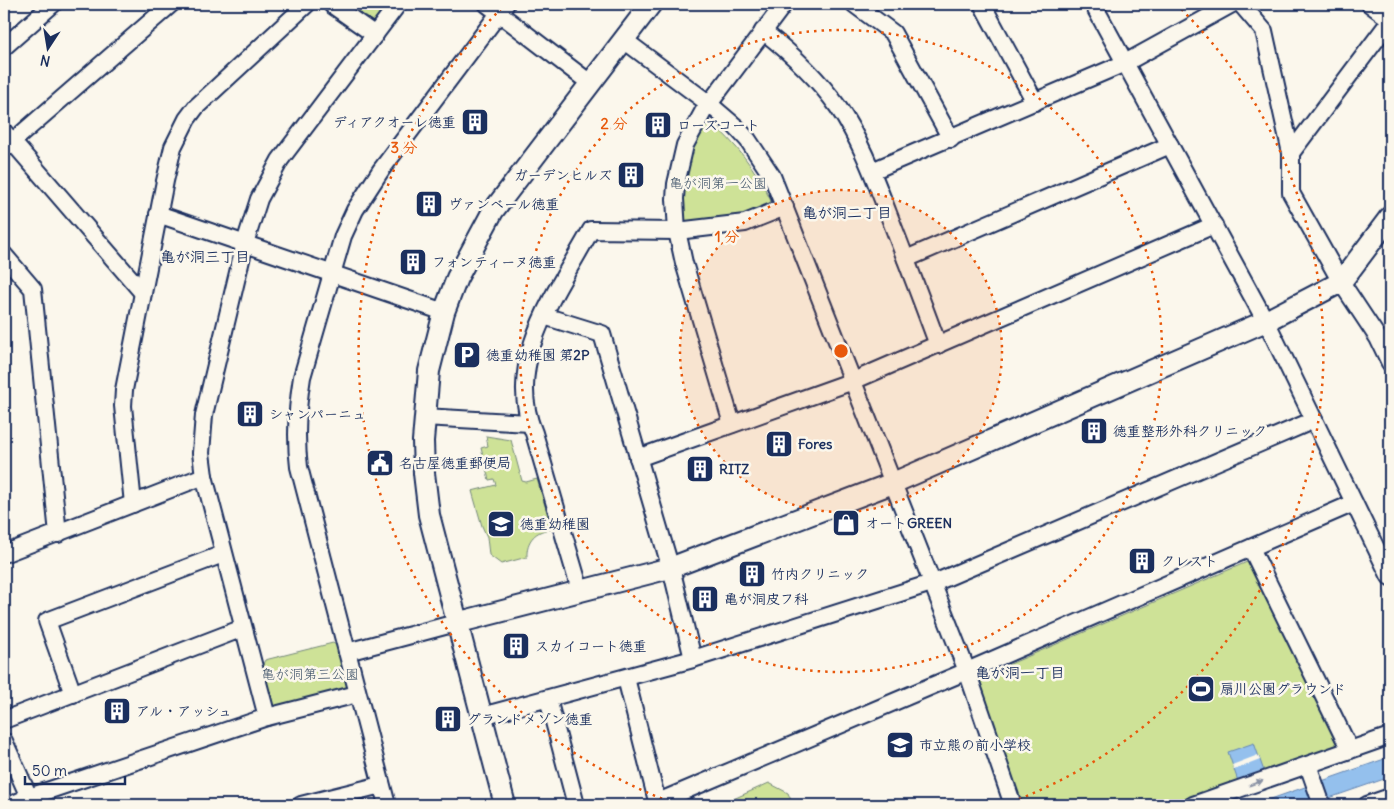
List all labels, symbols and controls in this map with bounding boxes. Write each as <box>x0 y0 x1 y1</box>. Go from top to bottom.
north arrow <box>22 22 72 72</box>
text: N <box>39 51 52 71</box>
building icon: ディアクオーレ徳重 <box>460 107 490 137</box>
building icon: ローズコート <box>643 110 673 140</box>
place label: ディアクオーレ徳重 <box>333 113 456 131</box>
text: 2 分 <box>601 114 627 133</box>
place label: ローズコート <box>677 116 760 134</box>
text: 3 分 <box>390 138 418 157</box>
building icon: ガーデンヒルズ <box>616 160 646 190</box>
place label: ガーデンヒルズ <box>514 166 612 184</box>
park label: 亀が洞第一公園 <box>669 174 767 192</box>
building icon: ヴァンベール徳重 <box>414 189 444 219</box>
place label: ヴァンベール徳重 <box>448 195 559 213</box>
district label: 亀が洞二丁目 <box>802 203 892 222</box>
text: 1 分 <box>715 227 739 246</box>
district label: 亀が洞三丁目 <box>160 247 250 266</box>
building icon: フォンティーヌ徳重 <box>398 247 428 277</box>
place label: フォンティーヌ徳重 <box>432 253 557 271</box>
parking icon: 徳重幼稚園 第2P <box>452 340 482 370</box>
centre of rings <box>832 342 850 360</box>
place label: 徳重幼稚園 第2P <box>486 346 590 364</box>
building icon: シャンパーニュ <box>235 399 265 429</box>
place label: シャンパーニュ <box>269 405 366 423</box>
building icon: 徳重整形外科クリニック <box>1079 416 1109 446</box>
place label: 徳重整形外科クリニック <box>1113 422 1267 440</box>
building icon: Fores <box>764 429 794 459</box>
place label: Fores <box>798 435 833 453</box>
public building icon: 名古屋徳重郵便局 <box>365 448 395 478</box>
place label: 名古屋徳重郵便局 <box>399 454 511 472</box>
building icon: RITZ <box>685 454 715 484</box>
place label: RITZ <box>719 460 749 478</box>
shop icon: オートGREEN <box>831 508 861 538</box>
school or university icon: 徳重幼稚園 <box>486 509 516 539</box>
place label: オートGREEN <box>865 514 952 532</box>
place label: 徳重幼稚園 <box>520 515 590 533</box>
building icon: クレスト <box>1127 546 1157 576</box>
place label: クレスト <box>1161 552 1218 570</box>
building icon: 竹内クリニック <box>737 559 767 589</box>
place label: 竹内クリニック <box>771 565 869 583</box>
building icon: 亀が洞皮フ科 <box>690 584 720 614</box>
place label: 亀が洞皮フ科 <box>724 590 809 608</box>
building icon: スカイコート徳重 <box>501 631 531 661</box>
place label: スカイコート徳重 <box>535 637 647 655</box>
district label: 亀が洞一丁目 <box>975 663 1065 682</box>
park label: 亀が洞第三公園 <box>261 665 359 683</box>
sports icon: 扇川公園グラウンド <box>1186 674 1216 704</box>
place label: 扇川公園グラウンド <box>1220 680 1346 698</box>
building icon: アル・アッシュ <box>102 696 132 726</box>
place label: アル・アッシュ <box>136 702 232 720</box>
building icon: グランドメゾン徳重 <box>433 704 463 734</box>
place label: グランドメゾン徳重 <box>467 710 593 728</box>
school or university icon: 市立熊の前小学校 <box>885 730 915 760</box>
place label: 市立熊の前小学校 <box>919 736 1031 754</box>
scale bar <box>25 754 125 786</box>
text: 50 m <box>32 761 67 780</box>
one-way arrow <box>1248 779 1263 786</box>

